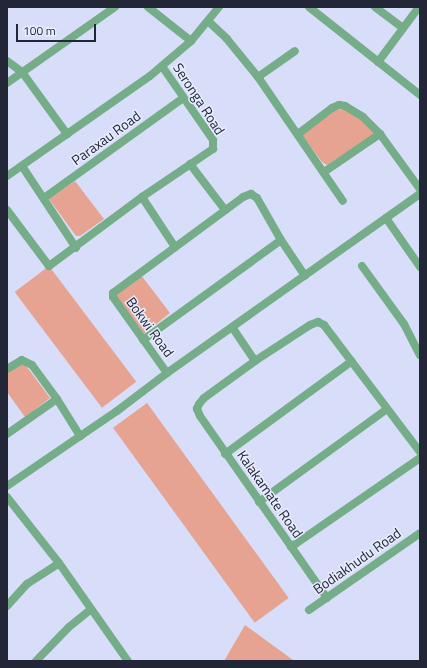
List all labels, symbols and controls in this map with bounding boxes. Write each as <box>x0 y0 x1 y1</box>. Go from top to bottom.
scale bar <box>18 16 98 42</box>
text: 100 m <box>23 21 56 40</box>
street label: Seronga Road <box>170 60 228 138</box>
street label: Paraxau Road <box>68 107 144 169</box>
street label: Bokwi Road <box>123 294 177 360</box>
street label: Kalakamate Road <box>234 447 306 541</box>
street label: Bodiakhudu Road <box>310 524 404 598</box>

